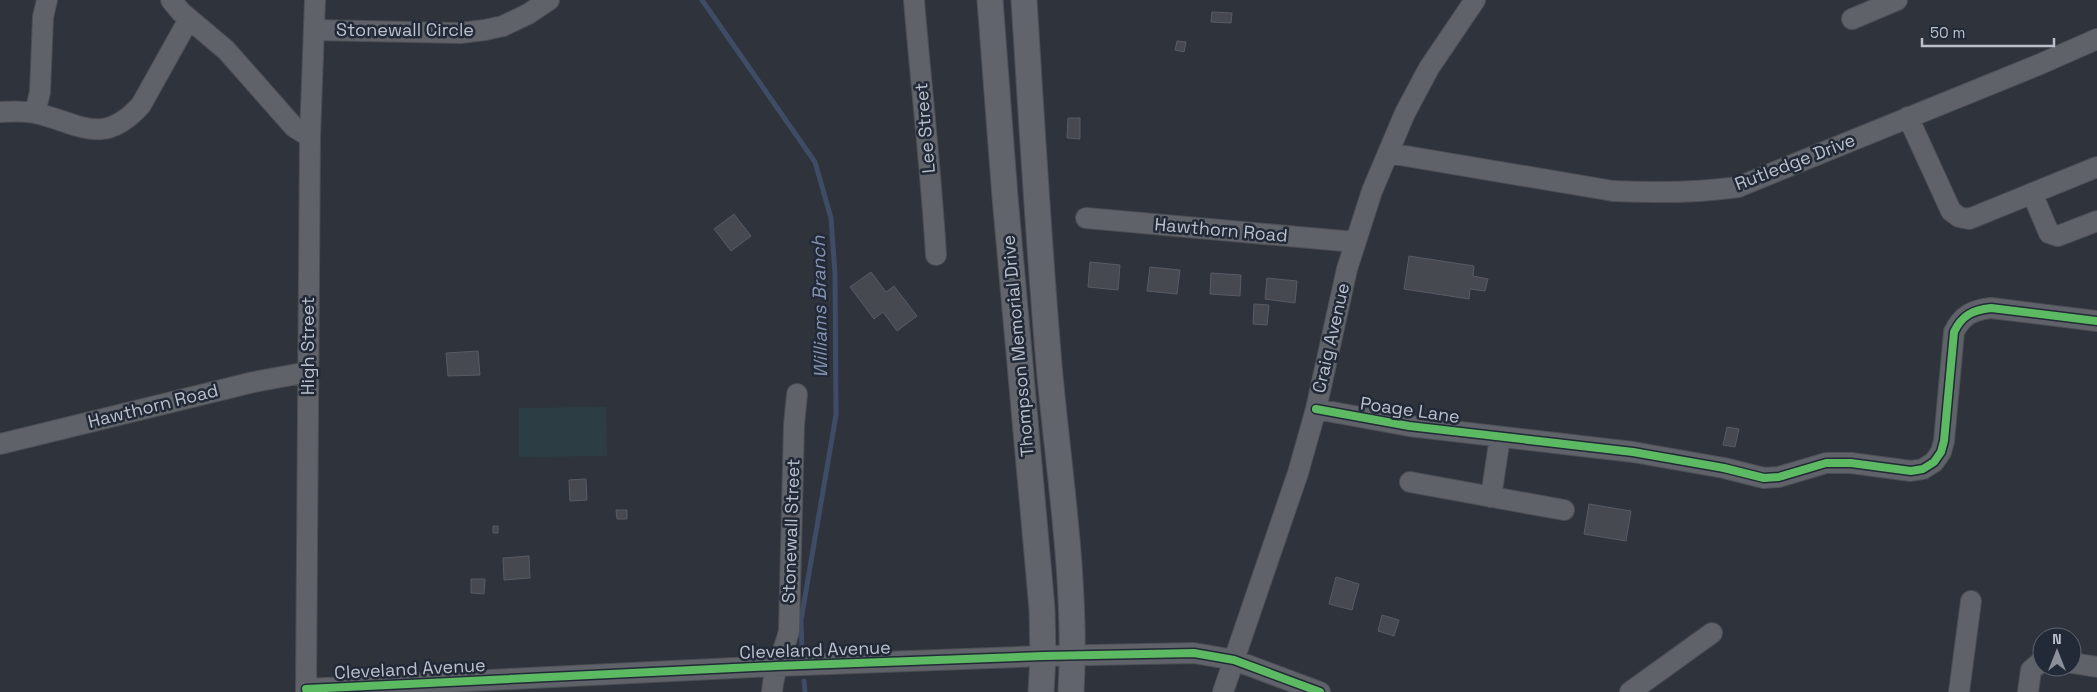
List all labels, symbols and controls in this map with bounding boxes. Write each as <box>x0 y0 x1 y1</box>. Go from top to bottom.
scale bar <box>1922 15 2054 47</box>
street label: Stonewall Circle <box>336 18 474 41</box>
text: 50 m <box>1930 23 1965 42</box>
street label: Lee Street <box>909 82 940 174</box>
street label: Rutledge Drive <box>1731 128 1858 195</box>
street label: Hawthorn Road <box>1154 212 1289 247</box>
street label: Thompson Memorial Drive <box>996 234 1039 458</box>
water label: Williams Branch <box>806 235 833 378</box>
street label: Craig Avenue <box>1307 281 1354 395</box>
street label: High Street <box>296 297 319 395</box>
street label: Hawthorn Road <box>85 378 220 433</box>
street label: Poage Lane <box>1359 391 1461 428</box>
street label: Stonewall Street <box>776 458 805 604</box>
north arrow <box>2032 627 2082 677</box>
text: N <box>2052 630 2062 648</box>
street label: Cleveland Avenue <box>739 635 891 664</box>
street label: Cleveland Avenue <box>334 653 486 684</box>

